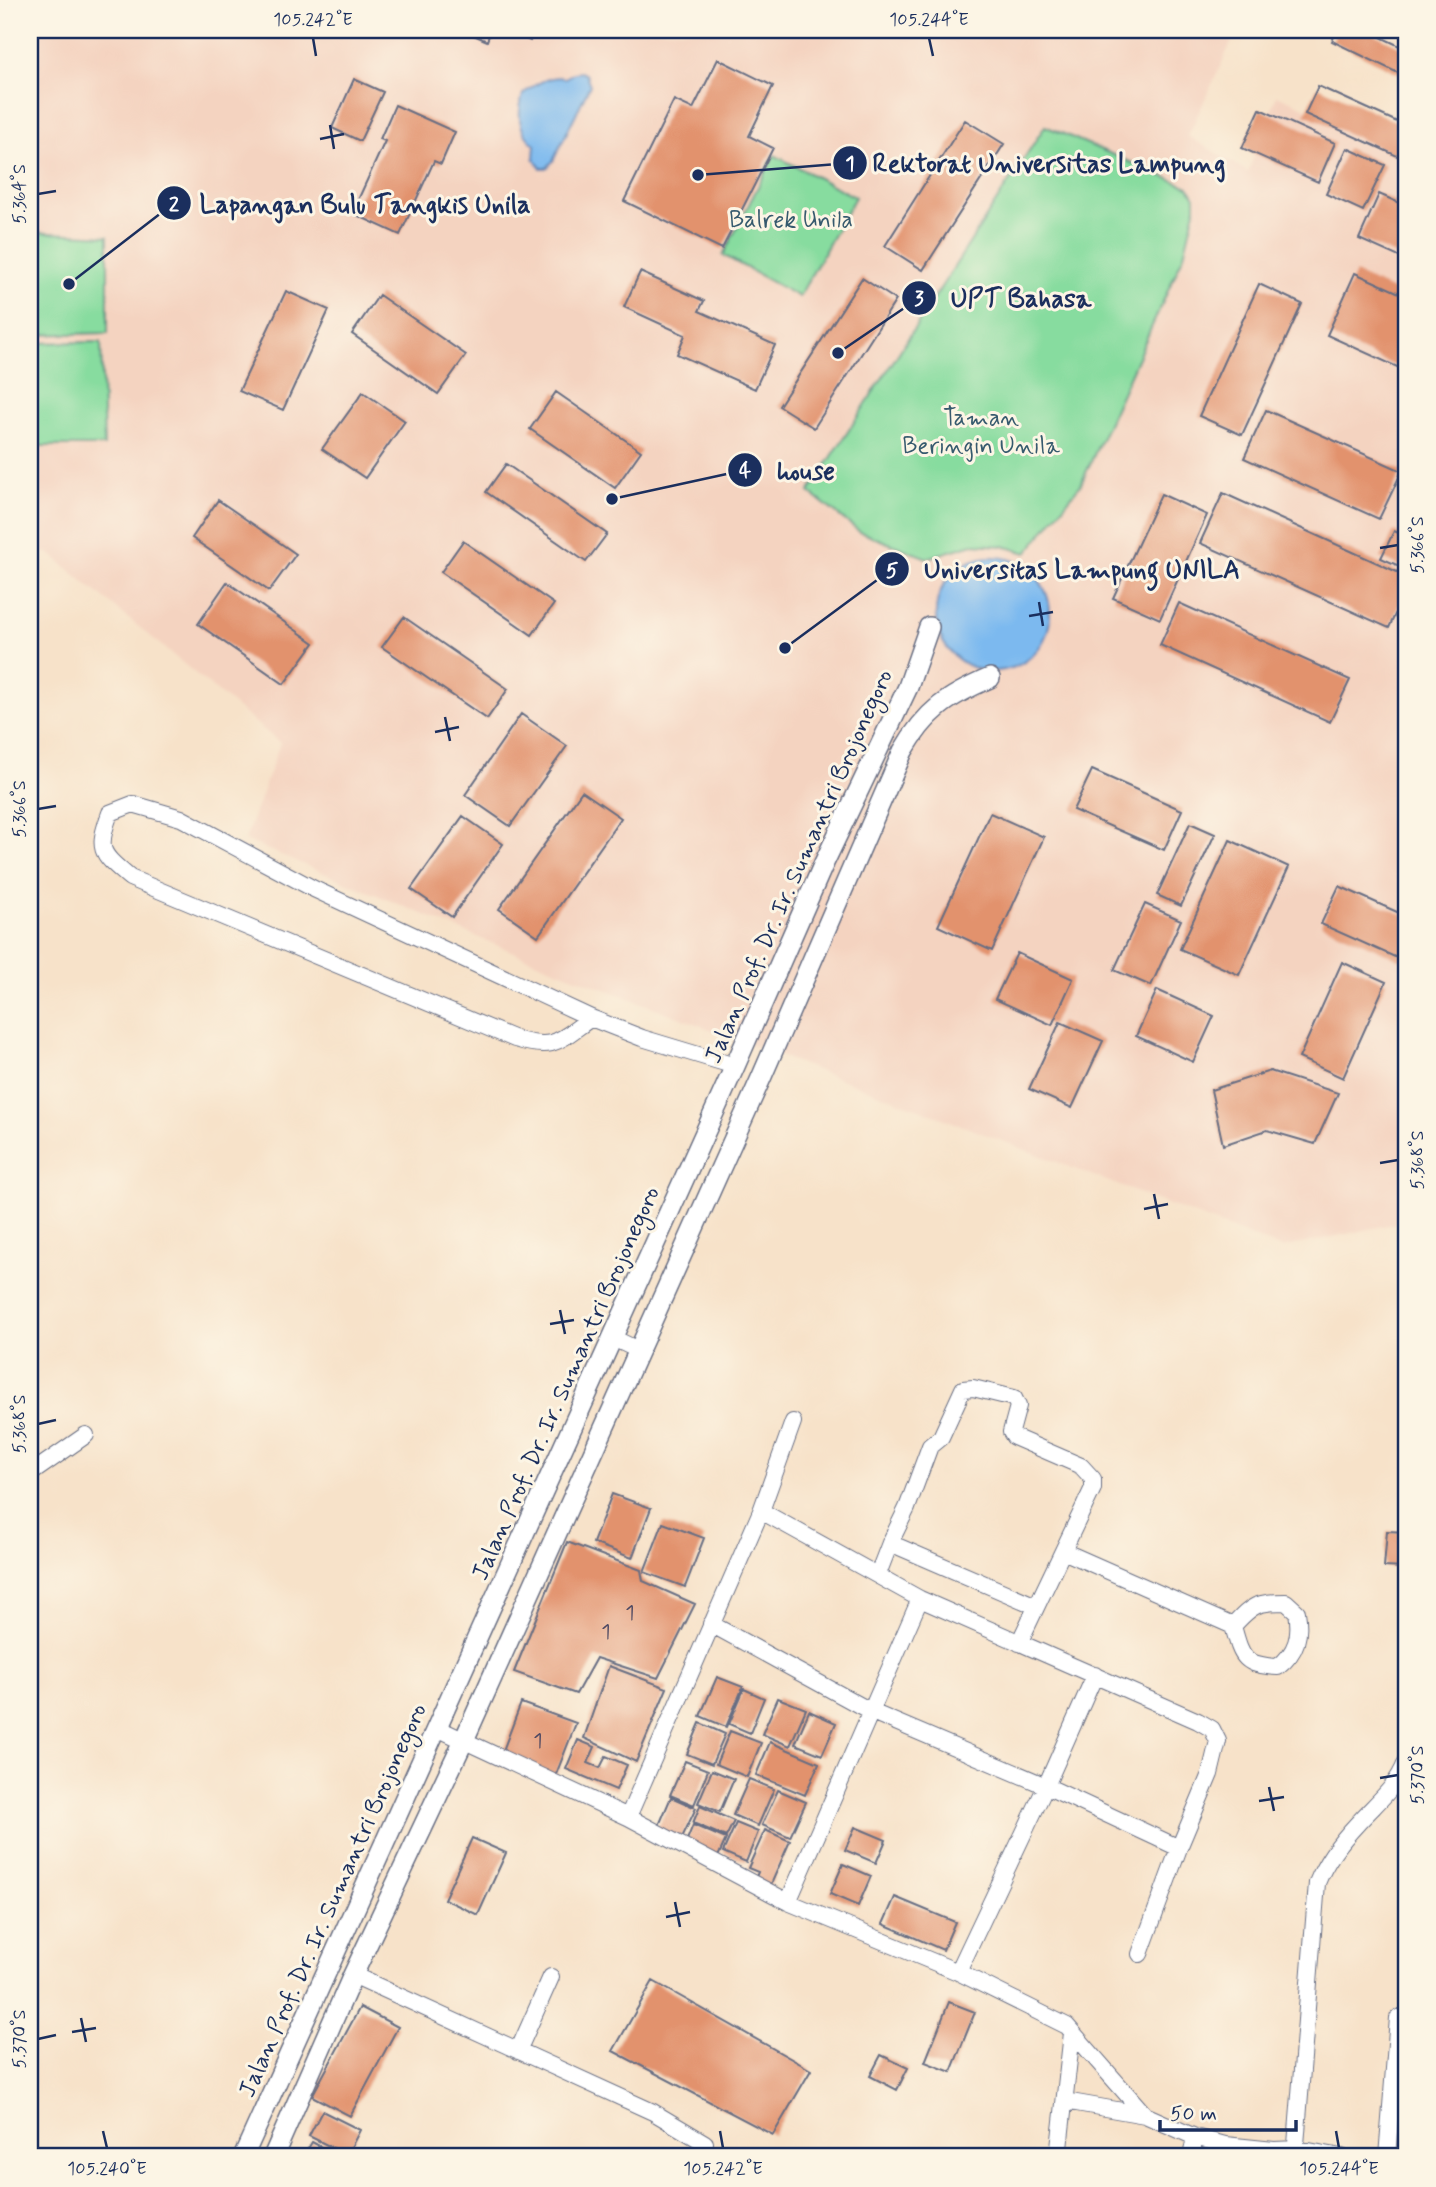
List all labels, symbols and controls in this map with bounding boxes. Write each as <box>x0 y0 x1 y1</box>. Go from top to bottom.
text: 105.242°E <box>273 8 353 32</box>
text: 105.244°E <box>889 8 969 32</box>
callout: Rektorat Universitas Lampung <box>832 139 1230 186</box>
text: Rektorat Universitas Lampung <box>873 148 1225 183</box>
text: 1 <box>845 150 855 178</box>
text: 5.364°S <box>8 164 32 224</box>
callout: Lapangan Bulu Tangkis Unila <box>156 180 539 227</box>
text: Lapangan Bulu Tangkis Unila <box>199 189 531 224</box>
text: 2 <box>169 191 180 219</box>
park label: Balrek Unila <box>729 205 853 236</box>
callout: UPT Bahasa <box>902 275 1104 322</box>
text: UPT Bahasa <box>951 283 1093 317</box>
text: 3 <box>914 285 924 313</box>
park label: Taman Beringin Unila <box>902 403 1060 462</box>
callout: house <box>728 446 849 493</box>
text: house <box>777 455 835 489</box>
text: 4 <box>739 457 752 485</box>
text: 5.366°S <box>1406 516 1430 574</box>
callout: Universitas Lampung UNILA <box>874 546 1254 593</box>
text: Universitas Lampung UNILA <box>924 554 1240 591</box>
text: 5 <box>886 557 899 585</box>
street label: Jalan Prof. Dr. Ir. Sumantri Brojonegoro <box>698 665 902 1069</box>
text: 5.366°S <box>8 780 32 838</box>
text: 5.368°S <box>1406 1131 1430 1189</box>
street label: Jalan Prof. Dr. Ir. Sumantri Brojonegoro <box>465 1182 669 1586</box>
text: 5.368°S <box>8 1395 32 1453</box>
house number: 1 <box>625 1599 635 1627</box>
house number: 1 <box>601 1618 611 1646</box>
street label: Jalan Prof. Dr. Ir. Sumantri Brojonegoro <box>232 1699 436 2103</box>
house number: 1 <box>533 1727 543 1755</box>
text: 5.370°S <box>1406 1745 1430 1805</box>
text: 5.370°S <box>8 2009 32 2069</box>
scale bar <box>1160 2089 1296 2133</box>
text: 50 m <box>1170 2100 1217 2128</box>
text: 105.240°E <box>67 2157 147 2181</box>
text: 105.242°E <box>683 2157 763 2181</box>
text: 105.244°E <box>1299 2157 1379 2181</box>

